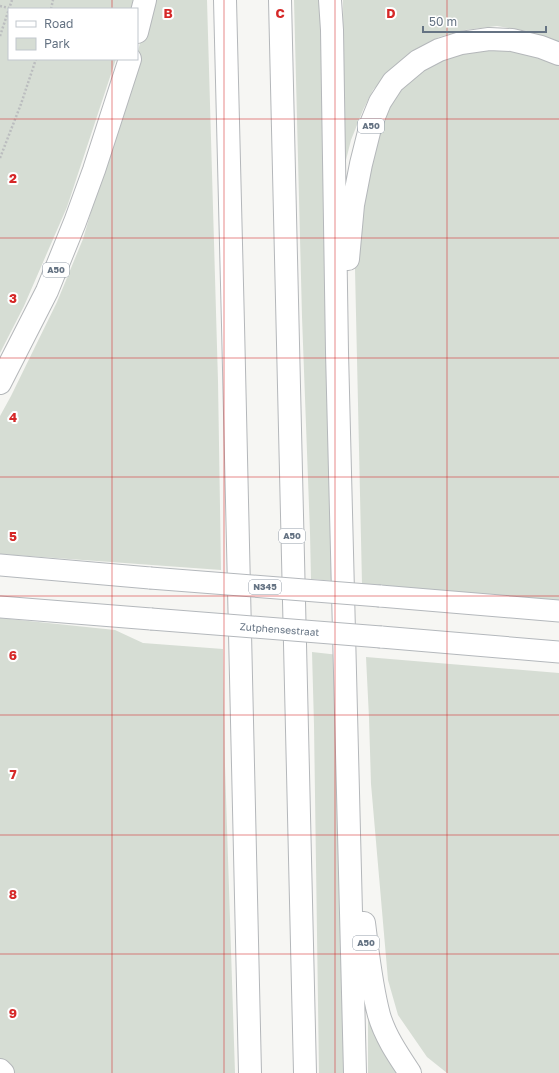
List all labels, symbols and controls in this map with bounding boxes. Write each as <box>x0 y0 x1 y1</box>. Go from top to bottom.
text: B <box>163 5 173 21</box>
text: C <box>275 5 285 21</box>
text: D <box>386 5 396 21</box>
legend <box>8 8 138 60</box>
scale bar <box>423 8 546 34</box>
text: 50 m <box>429 14 457 29</box>
text: Road <box>44 16 73 31</box>
text: Park <box>44 36 70 51</box>
road number: A50 <box>358 119 384 133</box>
text: 2 <box>9 170 17 186</box>
road number: A50 <box>43 263 69 277</box>
text: 3 <box>9 290 17 306</box>
text: 4 <box>9 409 17 425</box>
text: 5 <box>9 528 17 544</box>
road number: A50 <box>279 529 305 543</box>
road number: N345 <box>249 580 281 594</box>
street label: Zutphensestraat <box>239 620 320 638</box>
text: 6 <box>9 647 17 663</box>
text: 7 <box>9 766 17 782</box>
text: 8 <box>9 886 17 902</box>
road number: A50 <box>353 936 379 950</box>
text: 9 <box>9 1005 17 1021</box>

